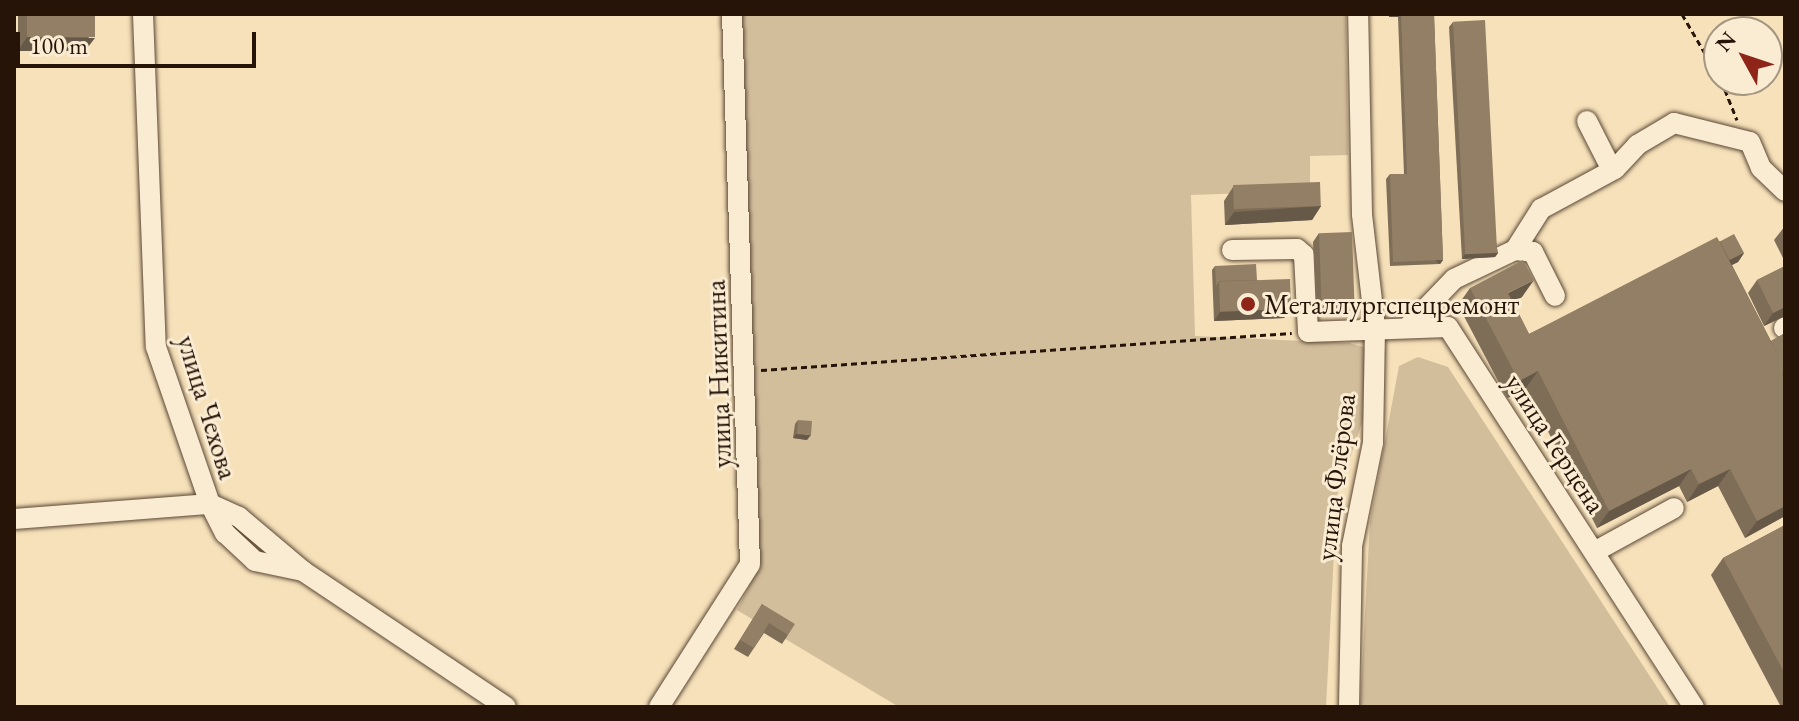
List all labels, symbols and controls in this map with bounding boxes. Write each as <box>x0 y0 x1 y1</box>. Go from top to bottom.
scale bar <box>20 16 260 66</box>
north arrow <box>1703 16 1783 96</box>
text: N <box>1709 25 1743 58</box>
text: 100 m <box>30 30 88 61</box>
street label: улица Никитина <box>698 279 738 469</box>
place label: Металлургспецремонт <box>1264 287 1519 321</box>
marker: Металлургспецремонт <box>1239 295 1257 313</box>
street label: улица Чехова <box>170 331 246 483</box>
street label: улица Герцена <box>1498 367 1614 519</box>
street label: улица Флёрова <box>1308 391 1362 563</box>

